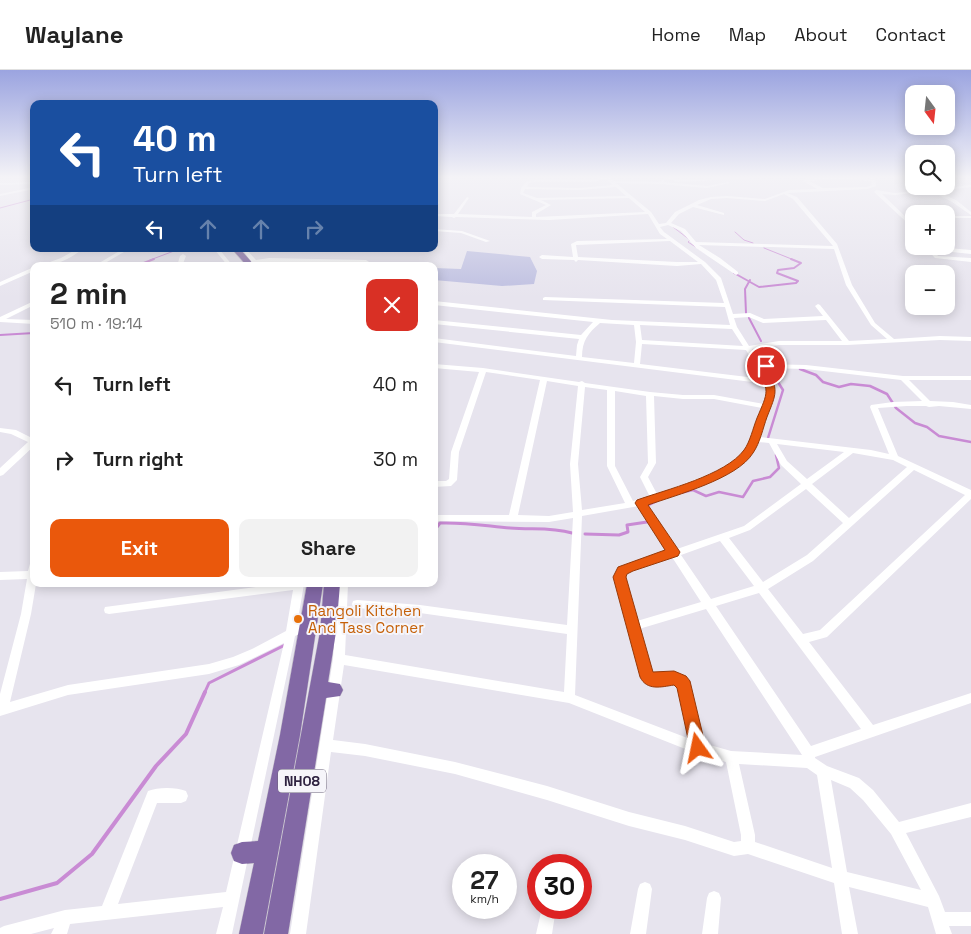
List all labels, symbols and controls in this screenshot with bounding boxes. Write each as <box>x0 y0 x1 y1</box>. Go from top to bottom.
text: Waylane <box>25 19 124 50</box>
text: Home <box>652 23 701 46</box>
text: Map <box>729 23 766 46</box>
text: About <box>794 23 848 46</box>
text: Contact <box>876 23 946 46</box>
north arrow <box>905 85 955 135</box>
map controls <box>905 85 955 315</box>
text: 40 m <box>133 117 217 161</box>
icon: left <box>50 120 115 185</box>
button: search <box>905 145 955 195</box>
text: Turn left <box>133 160 223 188</box>
button: + <box>905 205 955 255</box>
icon: left <box>141 215 169 243</box>
icon: ahead <box>194 215 222 243</box>
icon: ahead <box>247 215 275 243</box>
icon: right <box>300 215 328 243</box>
button: − <box>905 265 955 315</box>
text: 2 min <box>50 274 128 313</box>
button: close <box>366 279 418 331</box>
text: 510 m · 19:14 <box>50 313 143 334</box>
pin <box>745 345 787 387</box>
icon: arrive <box>752 352 780 380</box>
icon: left <box>50 371 78 399</box>
text: Turn left <box>93 372 171 397</box>
text: 40 m <box>373 372 418 397</box>
icon: right <box>50 446 78 474</box>
text: Turn right <box>93 447 183 472</box>
text: 30 m <box>373 447 418 472</box>
button: Exit <box>50 519 229 577</box>
button: Share <box>239 519 418 577</box>
place label: Rangoli Kitchen And Tass Corner <box>308 601 424 637</box>
marker: Rangoli Kitchen And Tass Corner <box>292 613 304 625</box>
position arrow <box>671 721 723 773</box>
road number: NH08 <box>278 769 326 792</box>
speed limit sign: 30 <box>527 854 592 919</box>
text: 27 <box>470 864 499 896</box>
text: km/h <box>470 891 499 907</box>

